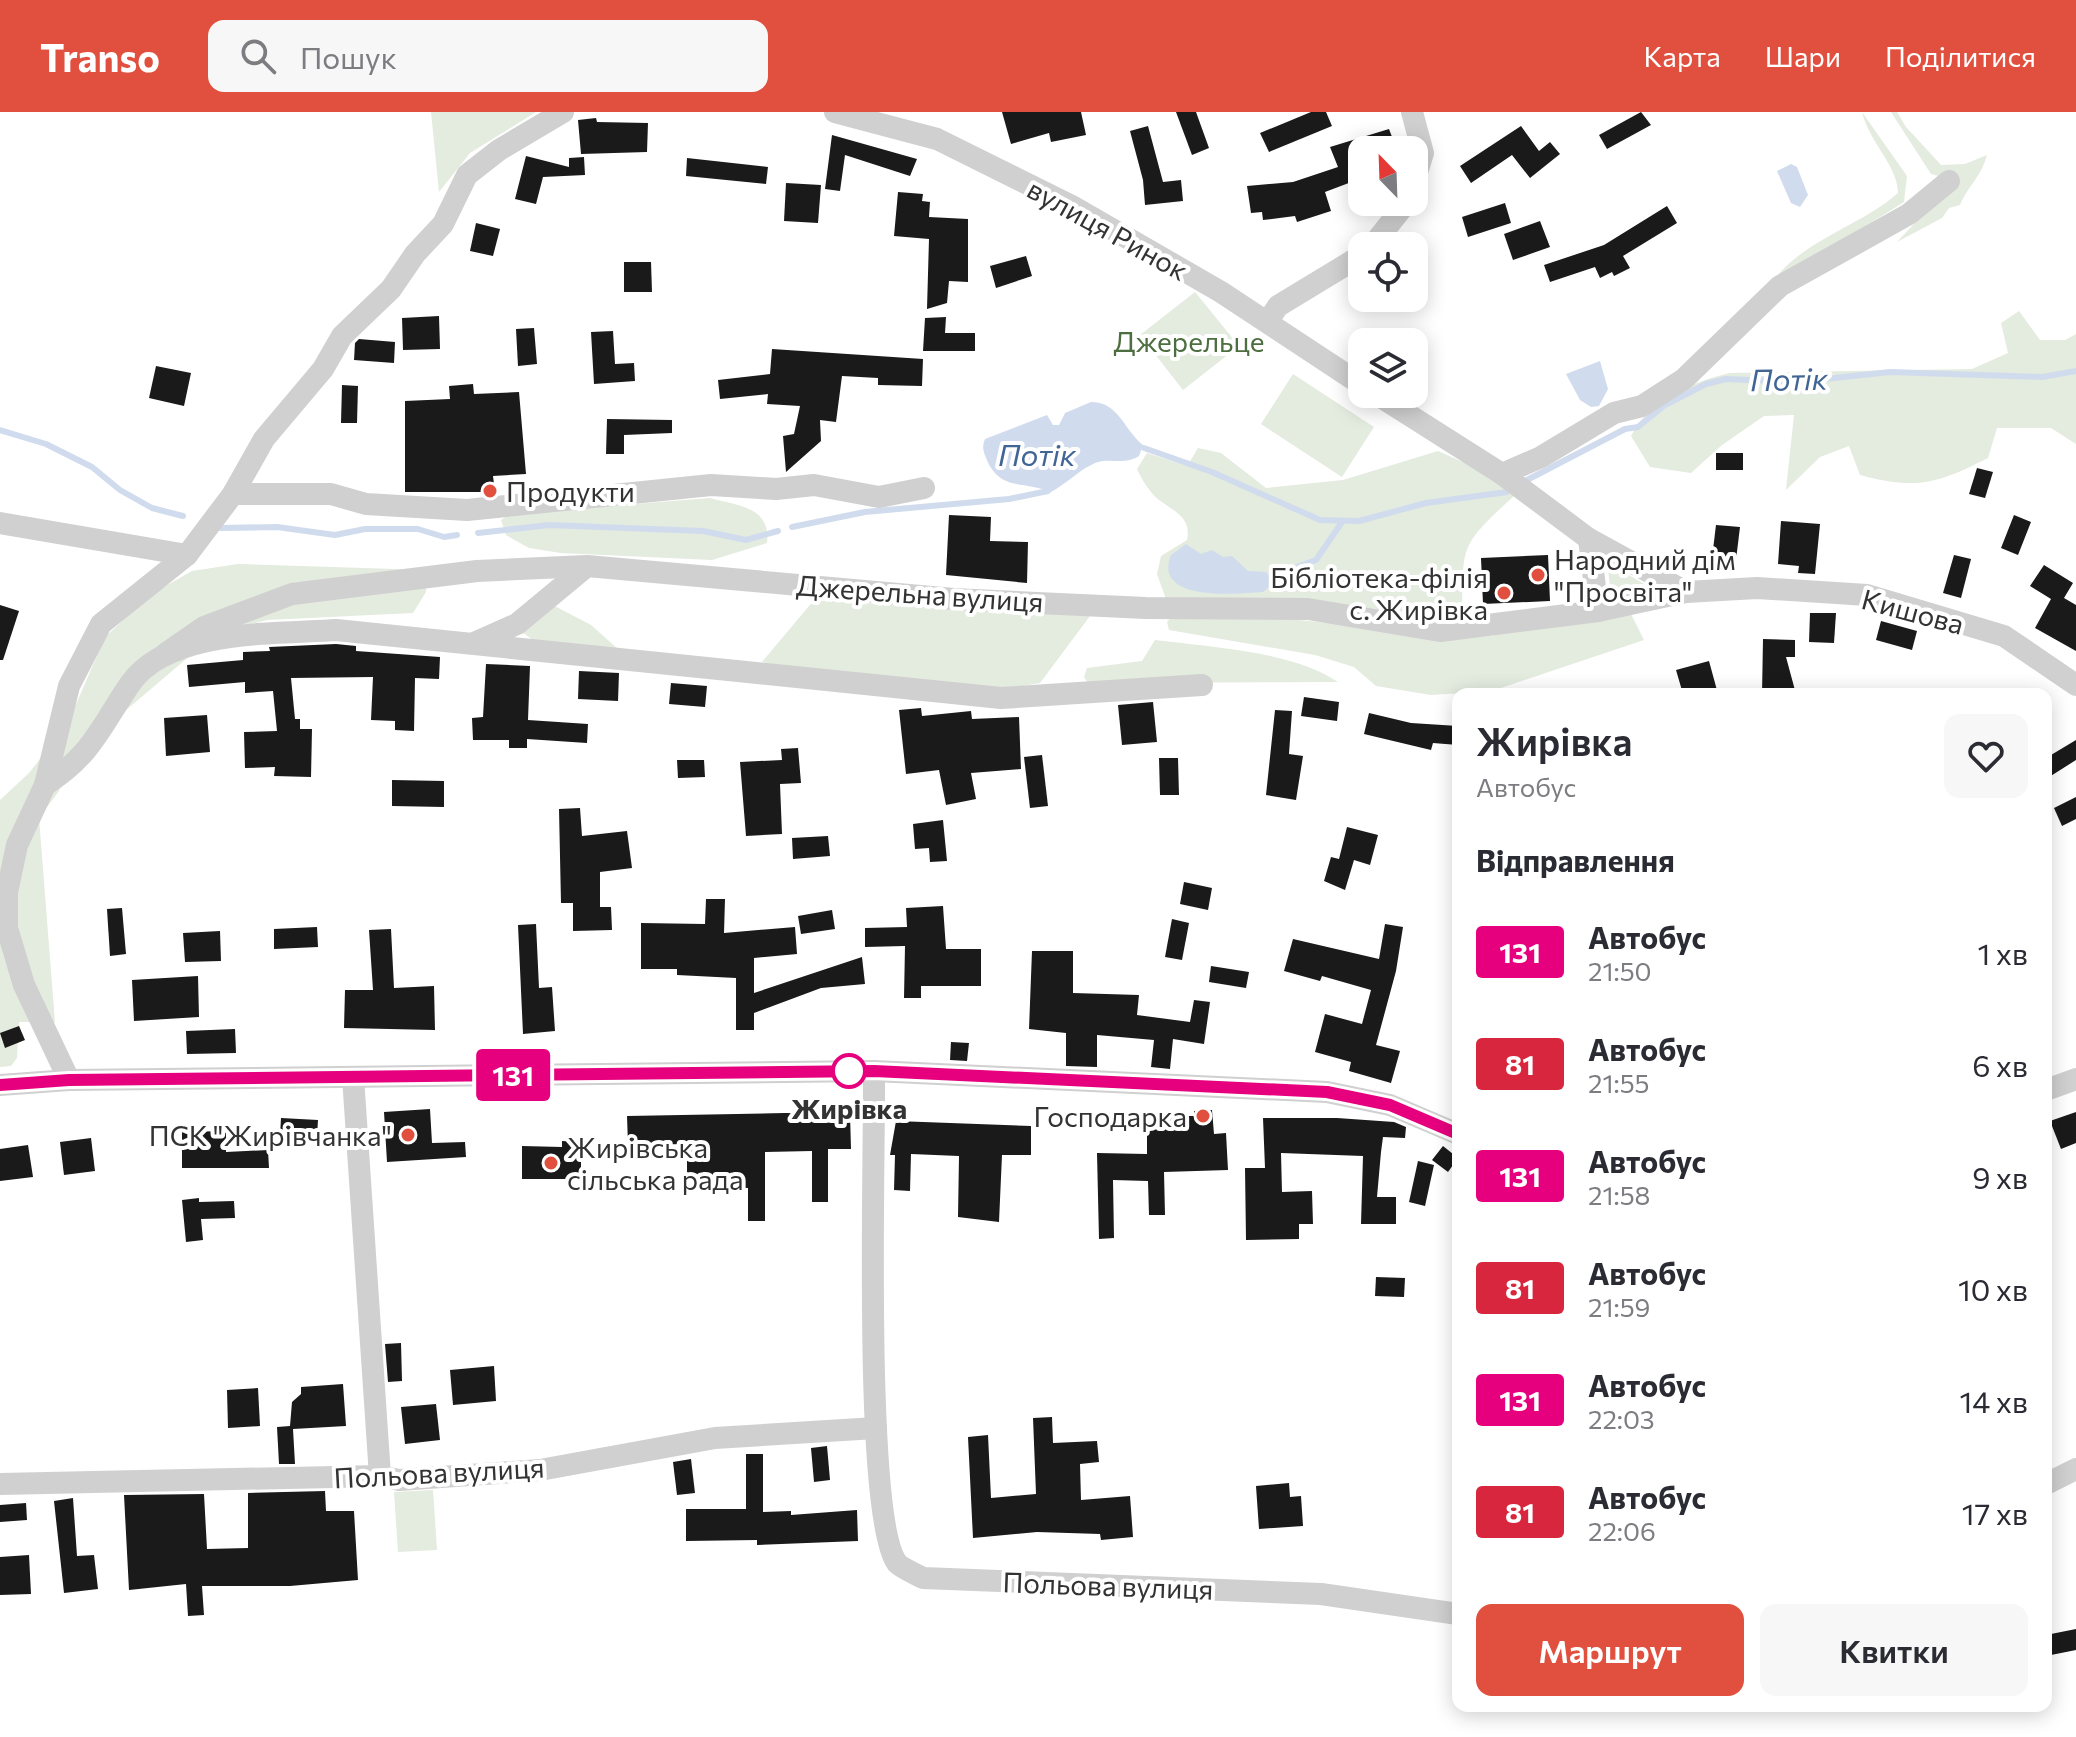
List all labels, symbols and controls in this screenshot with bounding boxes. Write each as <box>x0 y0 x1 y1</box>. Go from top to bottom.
search box <box>208 20 768 92</box>
text: Transo <box>40 33 160 80</box>
icon: search <box>236 34 280 78</box>
text: Пошук <box>300 38 397 75</box>
text: Карта <box>1644 39 1721 73</box>
text: Шари <box>1765 39 1841 73</box>
text: Поділитися <box>1885 39 2036 73</box>
north arrow <box>1348 136 1428 216</box>
map controls <box>1348 136 1428 408</box>
street label: вулиця Ринок <box>1022 171 1194 287</box>
button: locate <box>1348 232 1428 312</box>
park label: Джерельце <box>1113 324 1265 358</box>
button: layers <box>1348 328 1428 408</box>
water label: Потік <box>1750 359 1829 397</box>
water label: Потік <box>998 435 1077 472</box>
place label: Продукти <box>506 474 635 508</box>
marker: Продукти <box>481 482 499 500</box>
place label: Народний дім "Просвіта" <box>1554 542 1736 608</box>
place label: Бібліотека-філія с. Жирівка <box>1270 560 1488 626</box>
marker: Народний дім "Просвіта" <box>1529 566 1547 584</box>
street label: Джерельна вулиця <box>795 567 1045 619</box>
street label: Кишова <box>1858 581 1968 641</box>
marker: Бібліотека-філія с. Жирівка <box>1495 584 1513 602</box>
button: heart <box>1944 714 2028 798</box>
text: Жирівка <box>1476 717 1632 764</box>
text: Автобус <box>1476 771 1576 802</box>
text: Відправлення <box>1476 841 1675 878</box>
text: Автобус <box>1588 918 1706 955</box>
text: 1 хв <box>1978 934 2028 971</box>
text: 131 <box>1499 935 1541 969</box>
text: 21:50 <box>1588 955 1652 986</box>
text: Автобус <box>1588 1030 1706 1067</box>
text: 6 хв <box>1972 1046 2028 1083</box>
text: 81 <box>1505 1047 1535 1081</box>
line badge: 131 <box>467 1049 559 1101</box>
marker: Жирівка <box>832 1054 866 1088</box>
text: 131 <box>492 1058 534 1092</box>
text: 21:55 <box>1588 1067 1650 1098</box>
place label: Жирівка <box>791 1091 907 1125</box>
place label: Господарка <box>1034 1099 1187 1133</box>
marker: Господарка <box>1194 1107 1212 1125</box>
place label: ПСК "Жирівчанка" <box>149 1118 392 1152</box>
marker: ПСК "Жирівчанка" <box>399 1126 417 1144</box>
place label: Жирівська сільська рада <box>567 1130 743 1196</box>
text: Автобус <box>1588 1142 1706 1179</box>
marker: Жирівська сільська рада <box>542 1154 560 1172</box>
text: 9 хв <box>1972 1158 2028 1195</box>
text: 131 <box>1499 1159 1541 1193</box>
text: 21:58 <box>1588 1179 1650 1210</box>
text: Автобус <box>1588 1254 1706 1291</box>
text: 10 хв <box>1958 1270 2028 1307</box>
text: 81 <box>1505 1271 1535 1305</box>
text: 21:59 <box>1588 1291 1650 1322</box>
text: Автобус <box>1588 1366 1706 1403</box>
text: 14 хв <box>1960 1382 2028 1419</box>
text: 131 <box>1499 1383 1541 1417</box>
text: 22:03 <box>1588 1403 1655 1434</box>
street label: Польова вулиця <box>333 1450 545 1494</box>
text: Автобус <box>1588 1478 1706 1515</box>
text: 17 хв <box>1962 1494 2028 1531</box>
text: 81 <box>1505 1495 1535 1529</box>
text: 22:06 <box>1588 1515 1656 1546</box>
street label: Польова вулиця <box>1002 1564 1214 1606</box>
button: Маршрут <box>1476 1604 1744 1696</box>
button: Квитки <box>1760 1604 2028 1696</box>

